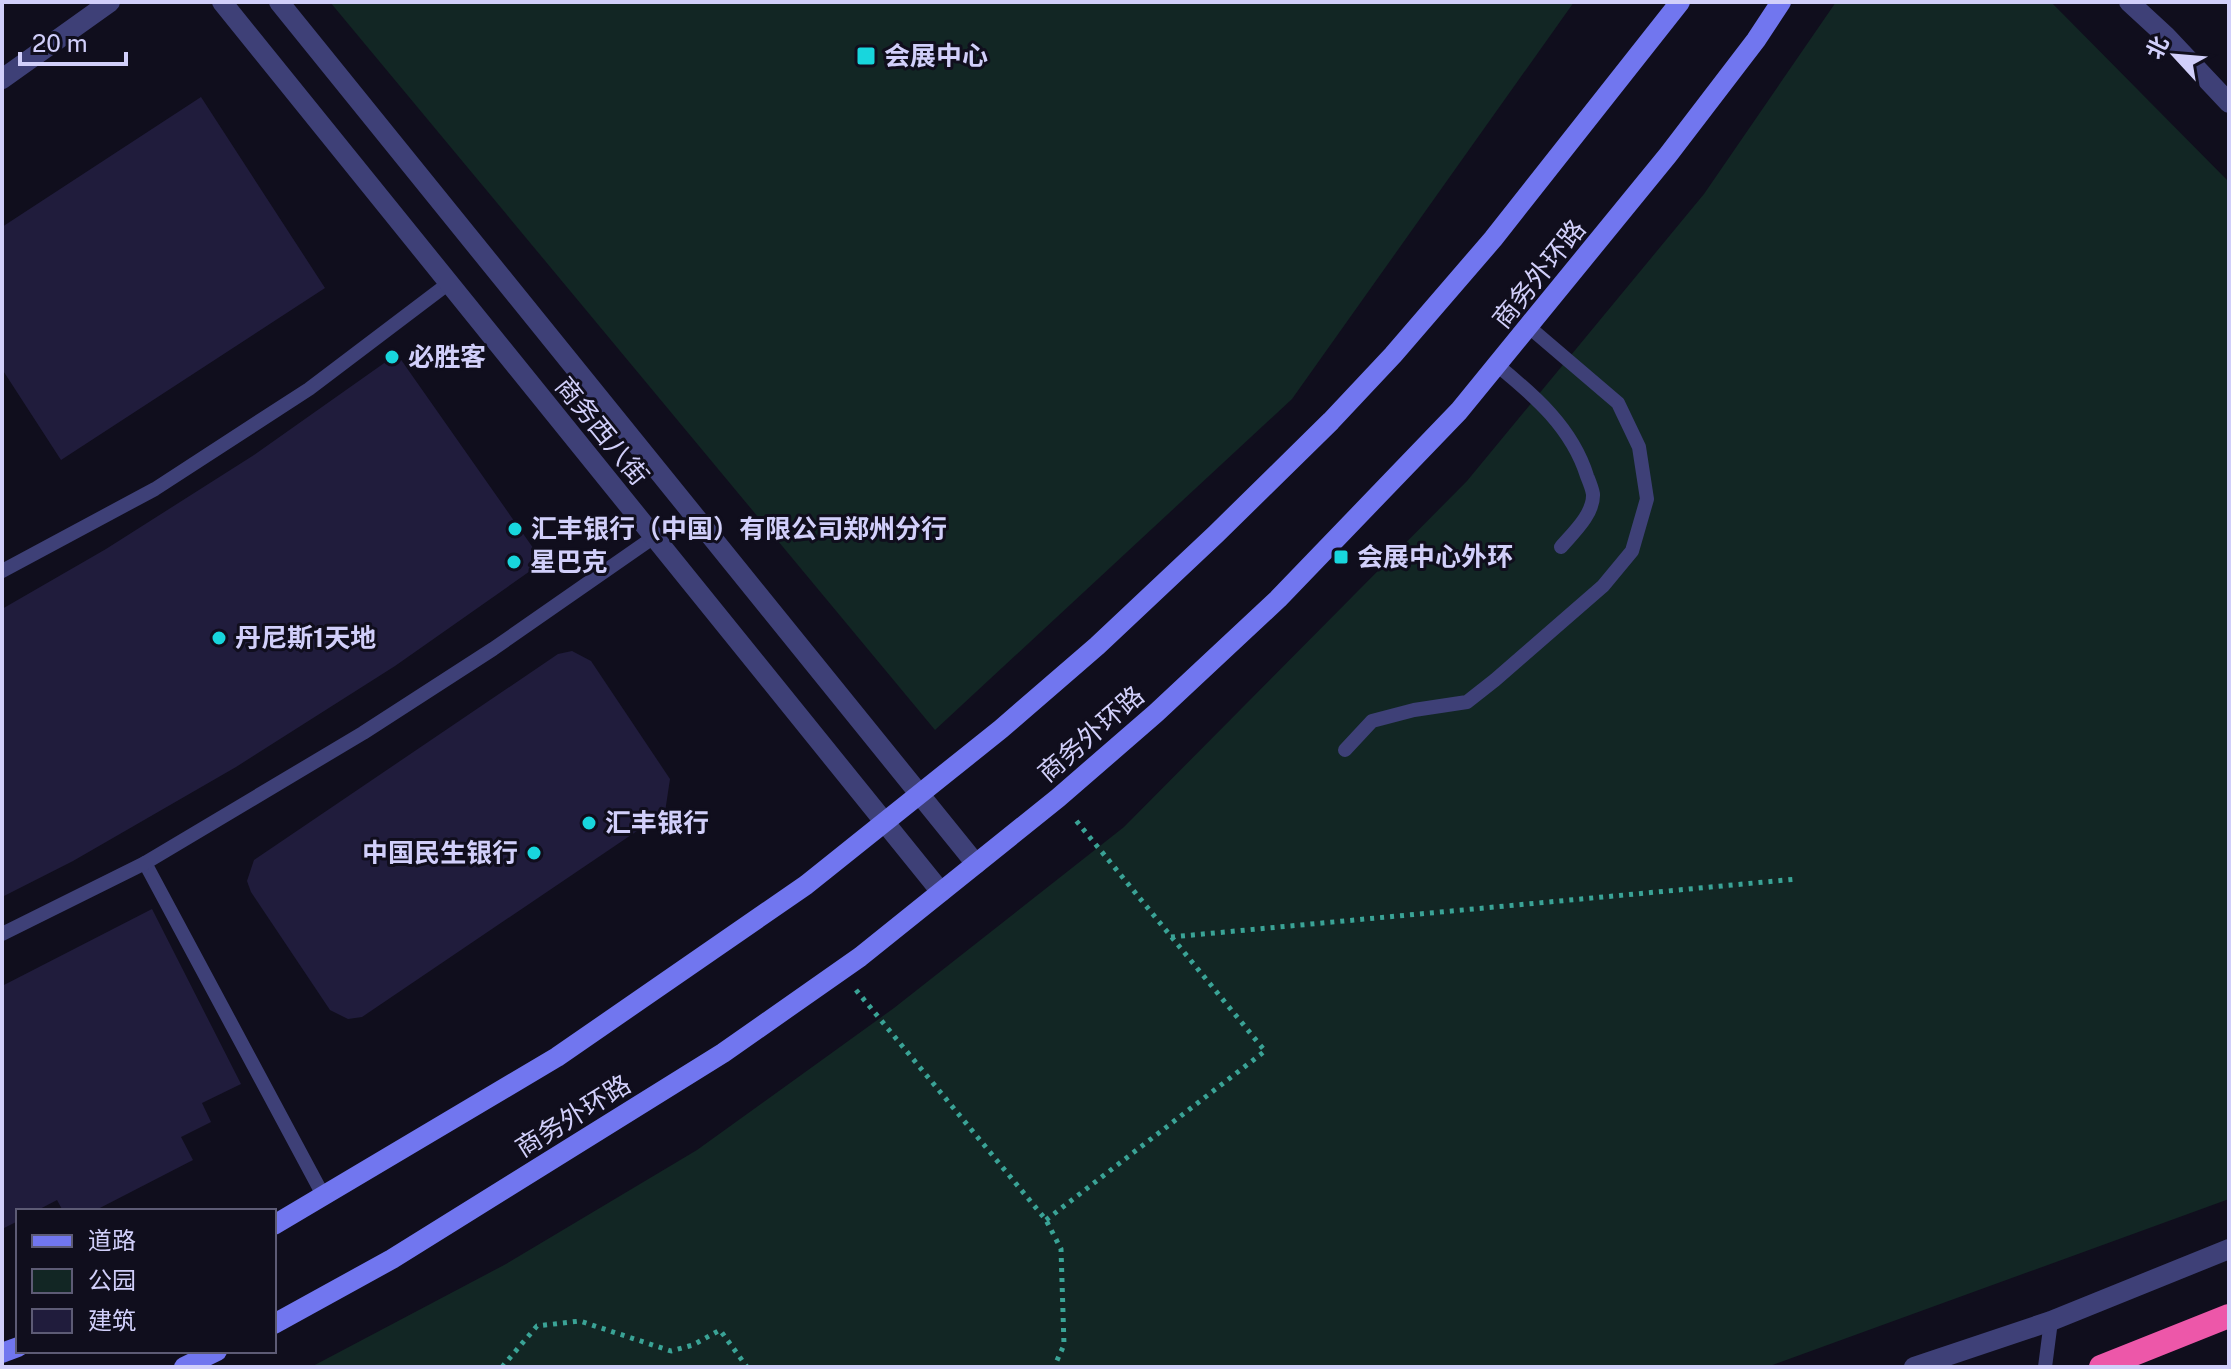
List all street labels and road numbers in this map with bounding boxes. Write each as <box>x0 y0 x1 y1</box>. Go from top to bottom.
street label: 商务外环路 <box>1486 213 1592 334</box>
street label: 商务西八街 <box>549 370 655 491</box>
street label: 商务外环路 <box>1031 679 1150 788</box>
street label: 商务外环路 <box>509 1068 636 1163</box>

